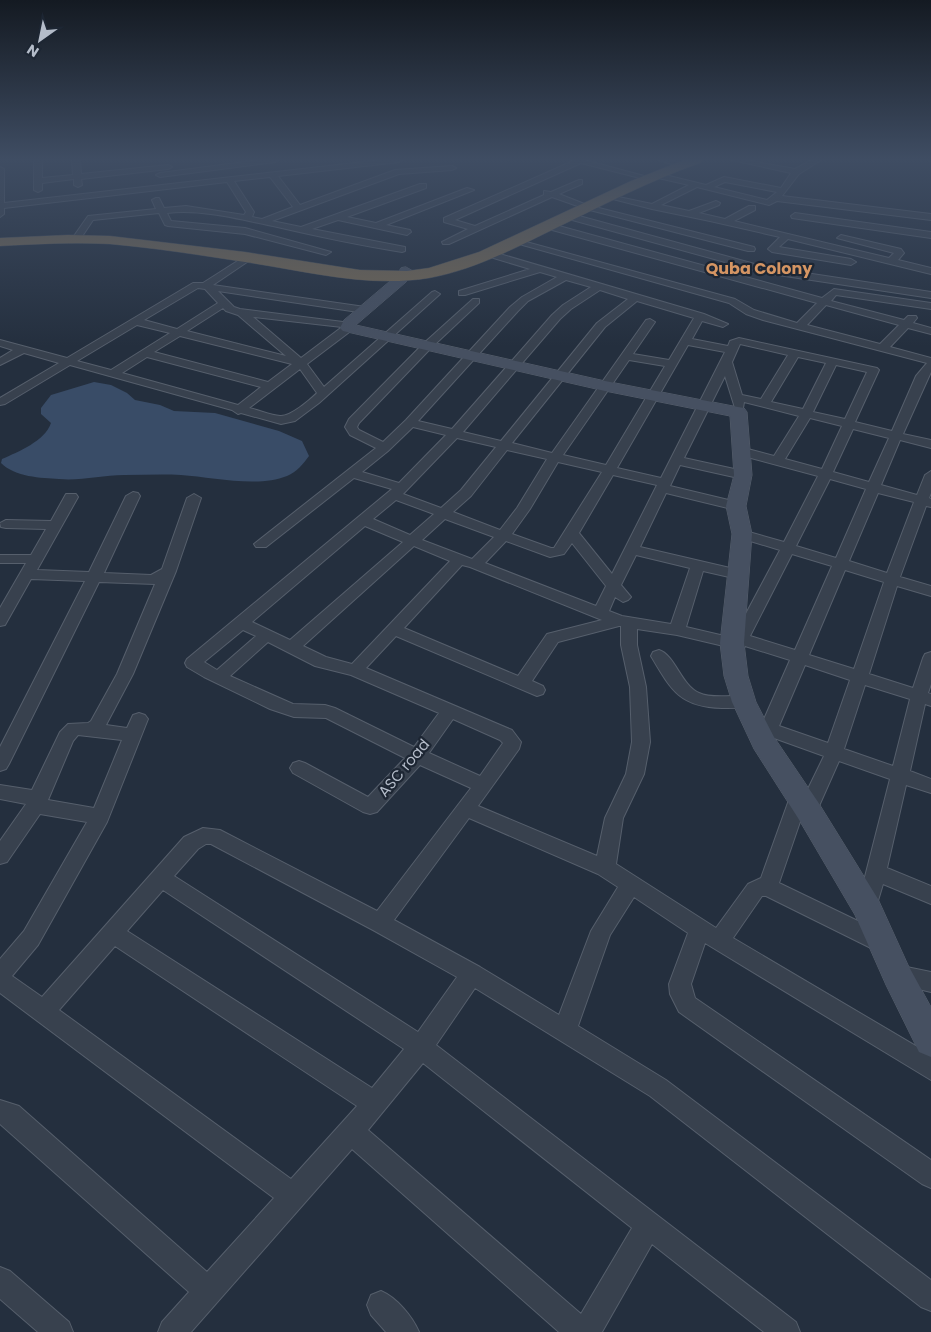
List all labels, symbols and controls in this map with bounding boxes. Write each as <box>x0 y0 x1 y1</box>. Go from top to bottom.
north arrow <box>15 15 65 65</box>
text: N <box>23 40 43 62</box>
district label: Quba Colony <box>706 257 813 280</box>
street label: ASC road <box>373 734 434 801</box>

